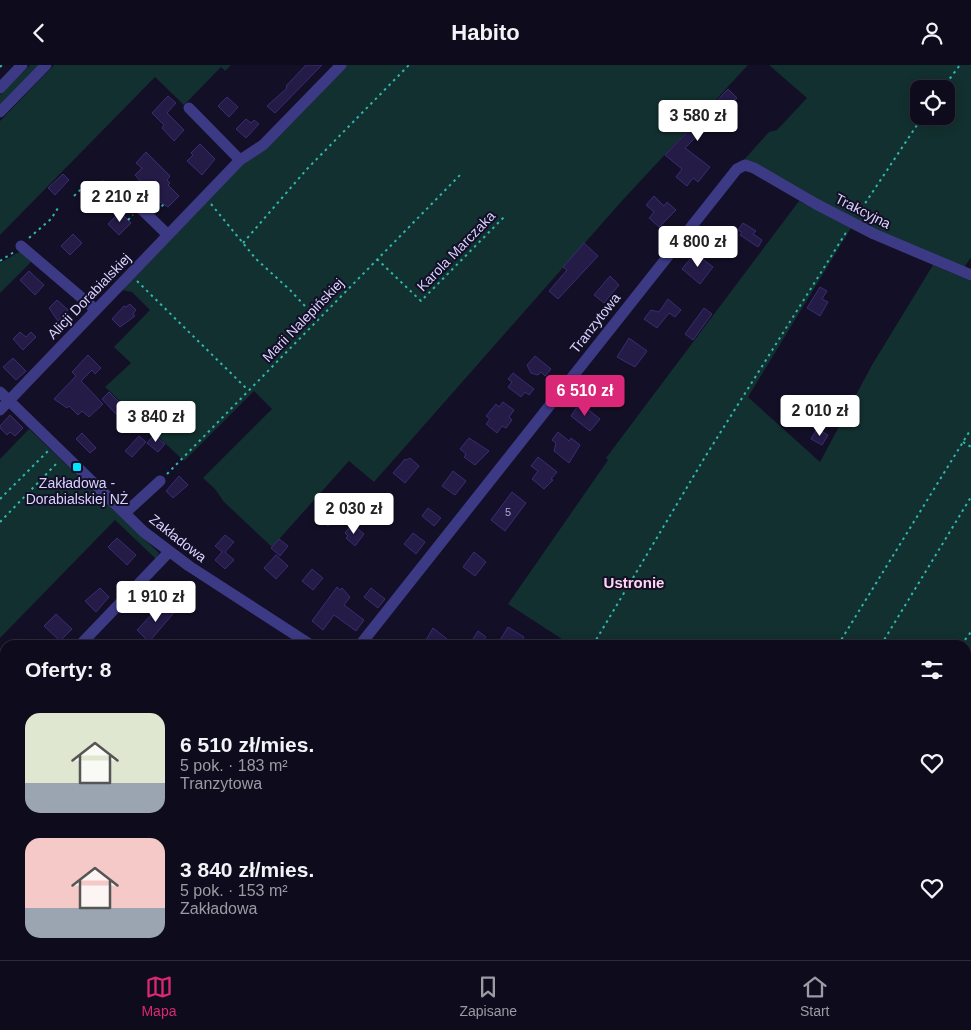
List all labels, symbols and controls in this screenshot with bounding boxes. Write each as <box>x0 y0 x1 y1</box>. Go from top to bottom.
icon: back <box>25 19 53 47</box>
icon: person <box>918 19 946 47</box>
text: Habito <box>451 20 520 45</box>
map controls <box>910 80 955 125</box>
button: locate <box>910 80 955 125</box>
pin: 3 580 zł <box>646 99 750 142</box>
text: 3 580 zł <box>670 107 726 124</box>
pin: 2 210 zł <box>68 181 172 223</box>
text: 2 210 zł <box>92 188 148 205</box>
street label: Trakcyjna <box>833 190 894 232</box>
street label: Karola Marczaka <box>414 208 498 294</box>
pin: 4 800 zł <box>646 225 750 268</box>
text: 4 800 zł <box>670 233 726 250</box>
street label: Alicji Dorabialskiej <box>44 250 134 342</box>
street label: Marii Nalepińskiej <box>259 275 347 365</box>
street label: Tranzytowa <box>567 290 624 356</box>
pin: 6 510 zł <box>533 375 637 417</box>
text: 6 510 zł <box>557 382 613 399</box>
pin: 2 010 zł <box>768 395 872 437</box>
pin: 3 840 zł <box>104 401 208 443</box>
text: 2 010 zł <box>792 402 848 419</box>
text: 3 840 zł <box>128 408 184 425</box>
marker: Zakładowa - Dorabialskiej NŻ <box>71 461 83 473</box>
place label: Zakładowa - Dorabialskiej NŻ <box>26 475 129 507</box>
pin: 2 030 zł <box>302 493 406 535</box>
text: 2 030 zł <box>326 500 382 517</box>
house number: 5 <box>505 506 511 518</box>
street label: Zakładowa <box>146 511 210 565</box>
district label: Ustronie <box>604 574 664 591</box>
pin: 1 910 zł <box>104 581 208 623</box>
text: 1 910 zł <box>128 588 184 605</box>
icon: filters <box>918 656 946 684</box>
text: Oferty: 8 <box>25 658 111 681</box>
icon: home <box>65 733 125 793</box>
text: 6 510 zł/mies. <box>180 733 314 756</box>
icon: heart <box>918 749 946 777</box>
text: 5 pok. · 183 m² <box>180 757 288 774</box>
text: Tranzytowa <box>180 775 262 792</box>
icon: home <box>65 858 125 918</box>
text: 3 840 zł/mies. <box>180 858 314 881</box>
icon: heart <box>918 874 946 902</box>
text: 5 pok. · 153 m² <box>180 882 288 899</box>
text: Zakładowa <box>180 900 257 917</box>
tab: Mapa <box>141 973 176 1019</box>
tab: Zapisane <box>459 973 517 1019</box>
tab: Start <box>800 973 830 1019</box>

